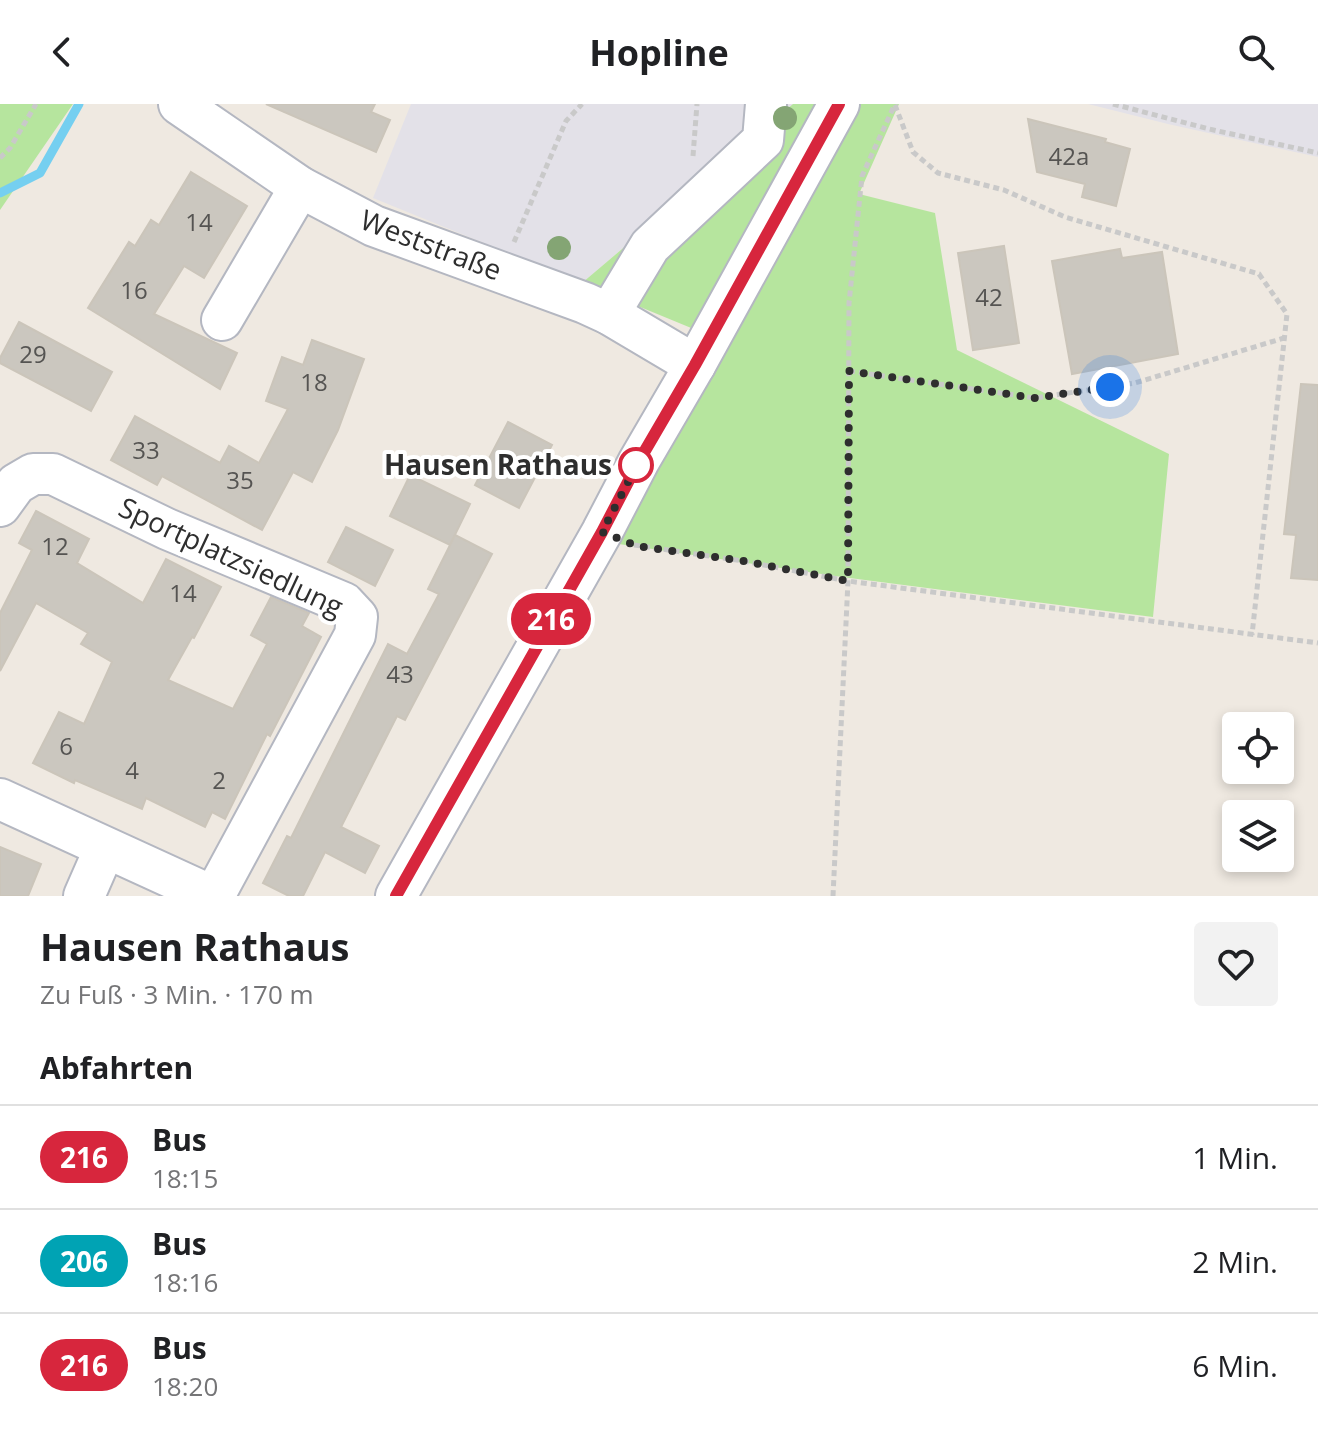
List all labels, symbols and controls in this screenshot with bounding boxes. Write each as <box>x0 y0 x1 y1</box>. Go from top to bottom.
text: Hopline <box>589 28 729 77</box>
icon: back <box>40 30 84 74</box>
icon: search <box>1234 30 1278 74</box>
house number: 42a <box>1049 139 1089 172</box>
street label: Weststraße <box>355 200 507 288</box>
house number: 14 <box>185 205 213 238</box>
house number: 16 <box>120 273 148 306</box>
house number: 42 <box>975 280 1003 313</box>
house number: 29 <box>19 337 47 370</box>
house number: 18 <box>300 365 328 398</box>
your location <box>1090 367 1130 407</box>
house number: 33 <box>132 433 160 466</box>
place label: Hausen Rathaus <box>384 445 612 483</box>
marker: Hausen Rathaus <box>619 448 653 482</box>
house number: 35 <box>226 463 254 496</box>
street label: Sportplatzsiedlung <box>113 487 350 625</box>
house number: 12 <box>41 529 69 562</box>
house number: 14 <box>169 576 197 609</box>
line badge: 216 <box>505 593 597 645</box>
text: 216 <box>527 600 575 638</box>
house number: 43 <box>386 657 414 690</box>
map controls <box>1222 712 1294 872</box>
button: locate <box>1222 712 1294 784</box>
house number: 6 <box>59 729 73 762</box>
house number: 4 <box>125 753 139 786</box>
house number: 2 <box>212 763 226 796</box>
button: layers <box>1222 800 1294 872</box>
text: Hausen Rathaus <box>40 920 350 972</box>
button: heart <box>1194 922 1278 1006</box>
text: Zu Fuß · 3 Min. · 170 m <box>40 976 314 1012</box>
text: Abfahrten <box>40 1047 193 1088</box>
text: Bus <box>152 1119 207 1160</box>
text: 1 Min. <box>1192 1137 1278 1178</box>
text: 216 <box>60 1138 108 1176</box>
text: 18:15 <box>152 1160 218 1196</box>
text: Bus <box>152 1223 207 1264</box>
text: 2 Min. <box>1192 1241 1278 1282</box>
text: 206 <box>60 1242 108 1280</box>
text: 18:16 <box>152 1264 218 1300</box>
text: Bus <box>152 1327 207 1368</box>
text: 6 Min. <box>1192 1345 1278 1386</box>
text: 216 <box>60 1346 108 1384</box>
text: 18:20 <box>152 1368 218 1404</box>

